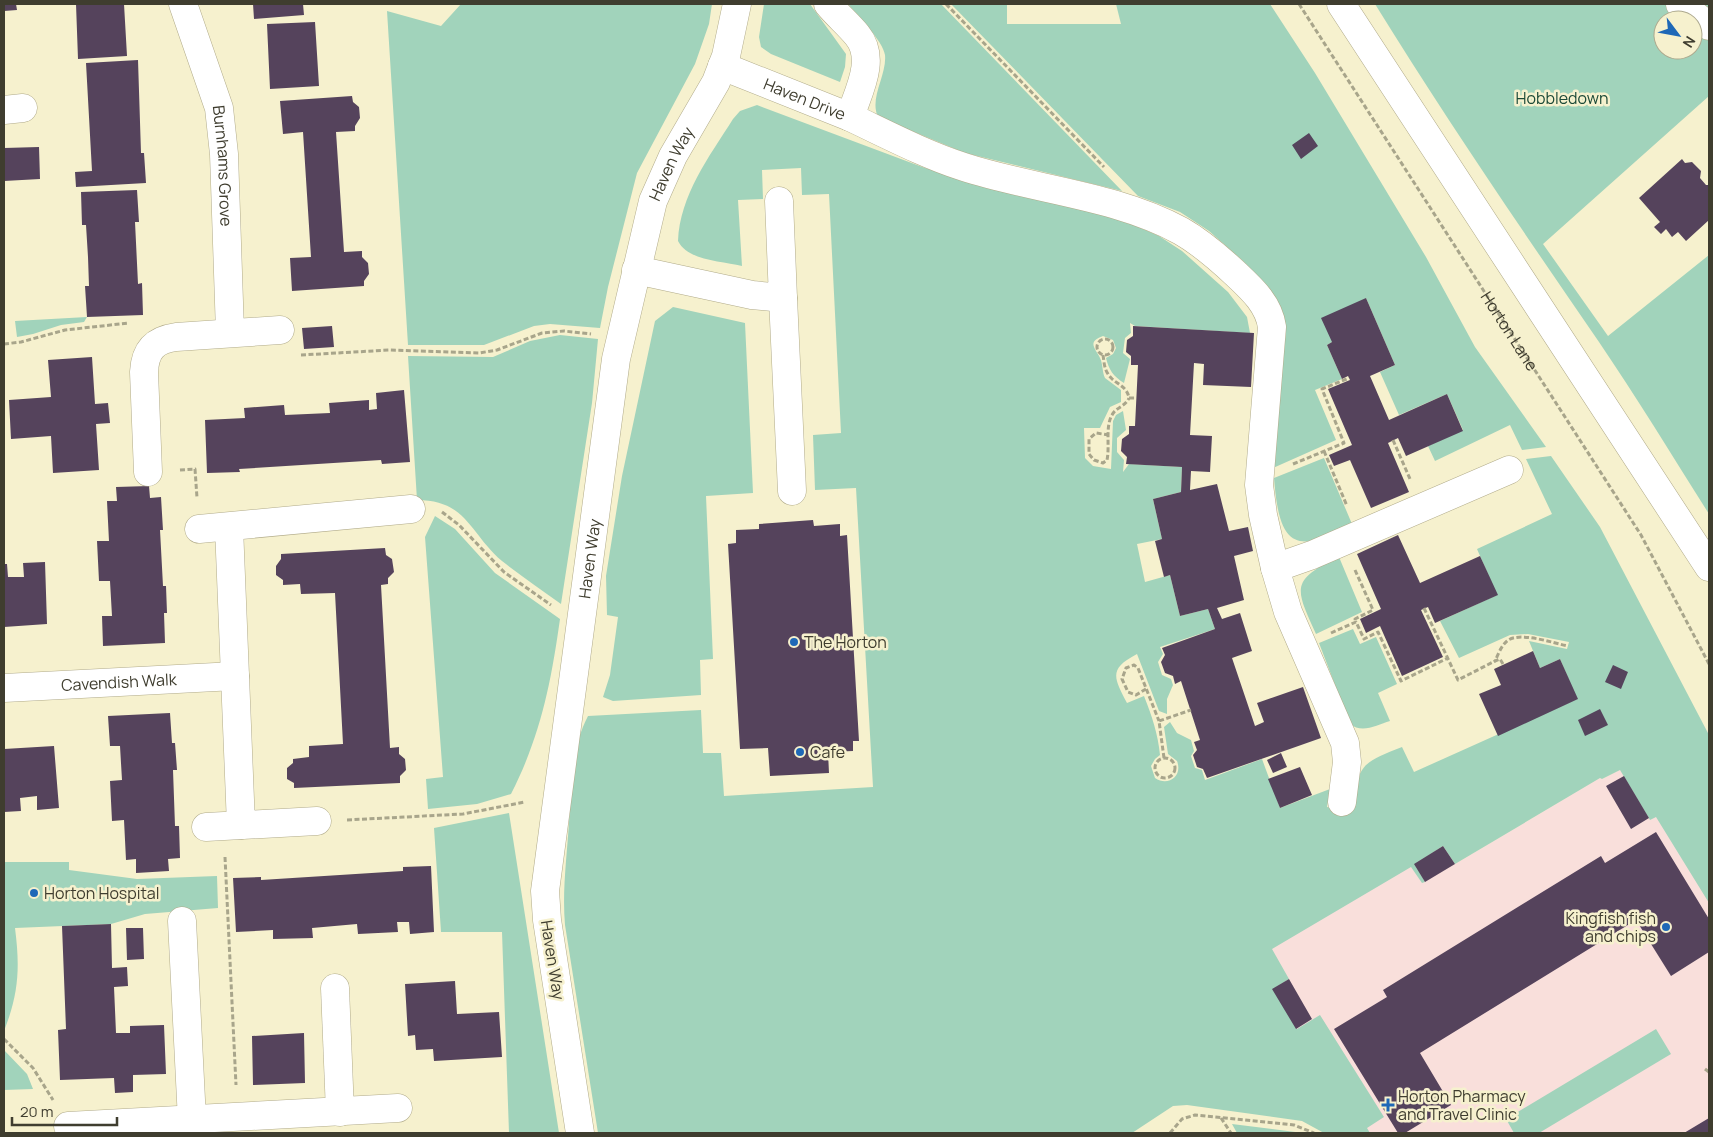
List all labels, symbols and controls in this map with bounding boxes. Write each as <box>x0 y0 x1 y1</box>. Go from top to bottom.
north arrow <box>1653 10 1703 60</box>
text: N <box>1679 33 1700 51</box>
street label: Haven Drive <box>760 73 849 125</box>
park label: Hobbledown <box>1516 87 1608 109</box>
street label: Burnhams Grove <box>208 104 237 227</box>
street label: Haven Way <box>643 122 699 204</box>
street label: Horton Lane <box>1476 287 1543 375</box>
street label: Haven Way <box>573 517 606 600</box>
place label: The Horton <box>804 631 887 653</box>
marker: The Horton <box>788 636 800 648</box>
street label: Cavendish Walk <box>61 668 178 696</box>
place label: Cafe <box>810 741 845 763</box>
marker: Cafe <box>794 746 806 758</box>
place label: Horton Hospital <box>44 882 159 904</box>
marker: Horton Hospital <box>28 887 40 899</box>
place label: Kingfish fish and chips <box>1565 907 1656 947</box>
street label: Haven Way <box>536 919 570 1002</box>
marker: Kingfish fish and chips <box>1660 921 1672 933</box>
place label: Horton Pharmacy and Travel Clinic <box>1398 1085 1526 1125</box>
scale bar <box>12 1094 118 1126</box>
marker: Horton Pharmacy and Travel Clinic <box>1382 1099 1394 1111</box>
text: 20 m <box>20 1101 53 1122</box>

